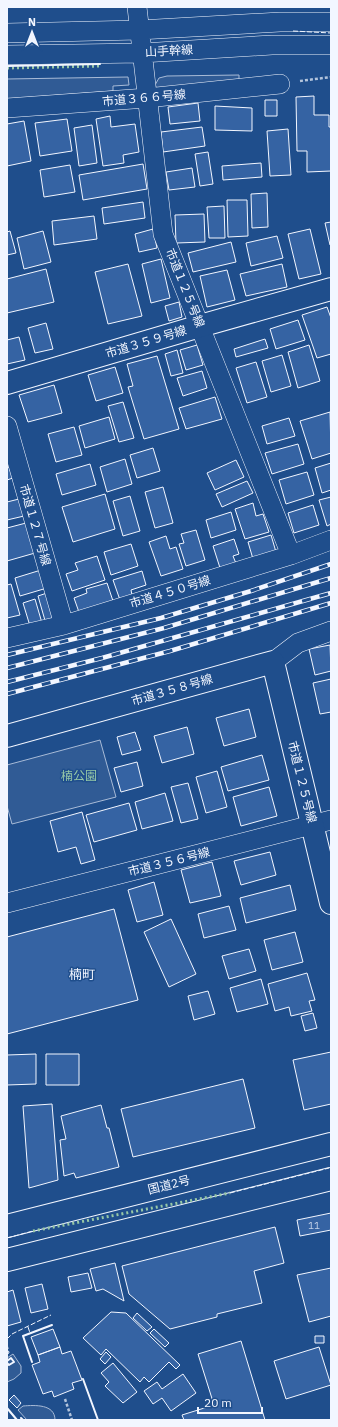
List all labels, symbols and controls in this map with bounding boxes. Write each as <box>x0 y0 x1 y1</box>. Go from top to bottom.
north arrow <box>12 12 52 52</box>
text: N <box>28 15 36 29</box>
street label: 山手幹線 <box>145 42 193 59</box>
street label: 市道３６６号線 <box>101 86 186 109</box>
street label: 市道１２５号線 <box>163 246 208 330</box>
street label: 市道３５９号線 <box>103 322 188 361</box>
street label: 市道１２７号線 <box>17 482 54 567</box>
street label: 市道４５０号線 <box>127 572 212 611</box>
street label: 市道３５８号線 <box>129 671 214 708</box>
street label: 市道１２５号線 <box>285 739 320 824</box>
park label: 楠公園 <box>61 768 97 783</box>
street label: 市道３５６号線 <box>126 844 211 879</box>
district label: 楠町 <box>69 966 95 983</box>
street label: 国道2号 <box>146 1172 192 1197</box>
house number: 11 <box>308 1219 320 1232</box>
scale bar <box>198 1389 262 1415</box>
text: 20 m <box>204 1395 232 1410</box>

